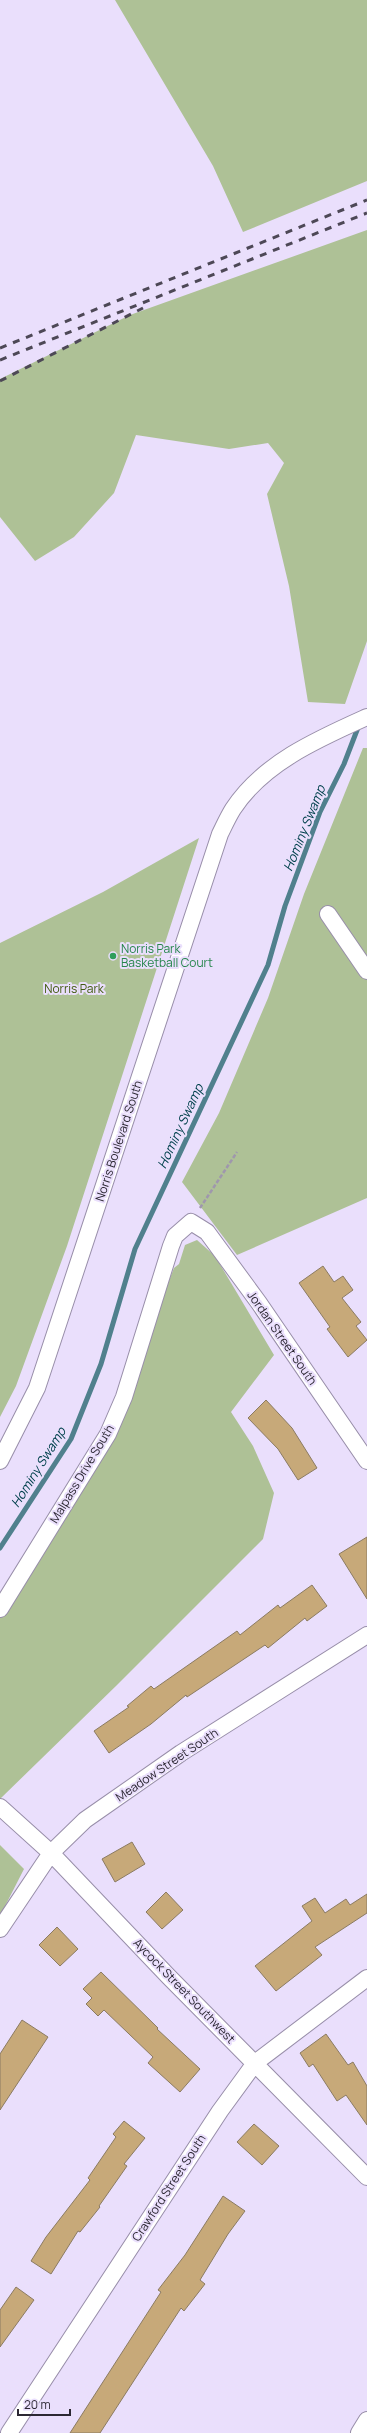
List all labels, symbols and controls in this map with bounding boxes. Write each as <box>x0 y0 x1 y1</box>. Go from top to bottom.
water label: Hominy Swamp <box>279 781 330 874</box>
place label: Norris Park Basketball Court <box>121 940 213 971</box>
marker: Norris Park Basketball Court <box>108 951 118 961</box>
park label: Norris Park <box>44 980 105 997</box>
street label: Norris Boulevard South <box>91 1078 146 1204</box>
water label: Hominy Swamp <box>153 1080 208 1171</box>
street label: Jordan Street South <box>244 1287 321 1388</box>
street label: Malpass Drive South <box>45 1421 118 1526</box>
water label: Hominy Swamp <box>6 1422 70 1510</box>
street label: Meadow Street South <box>112 1724 221 1805</box>
street label: Aycock Street Southwest <box>130 1934 239 2047</box>
street label: Crawford Street South <box>128 2131 210 2244</box>
scale bar <box>18 2391 70 2417</box>
text: 20 m <box>24 2396 51 2413</box>

